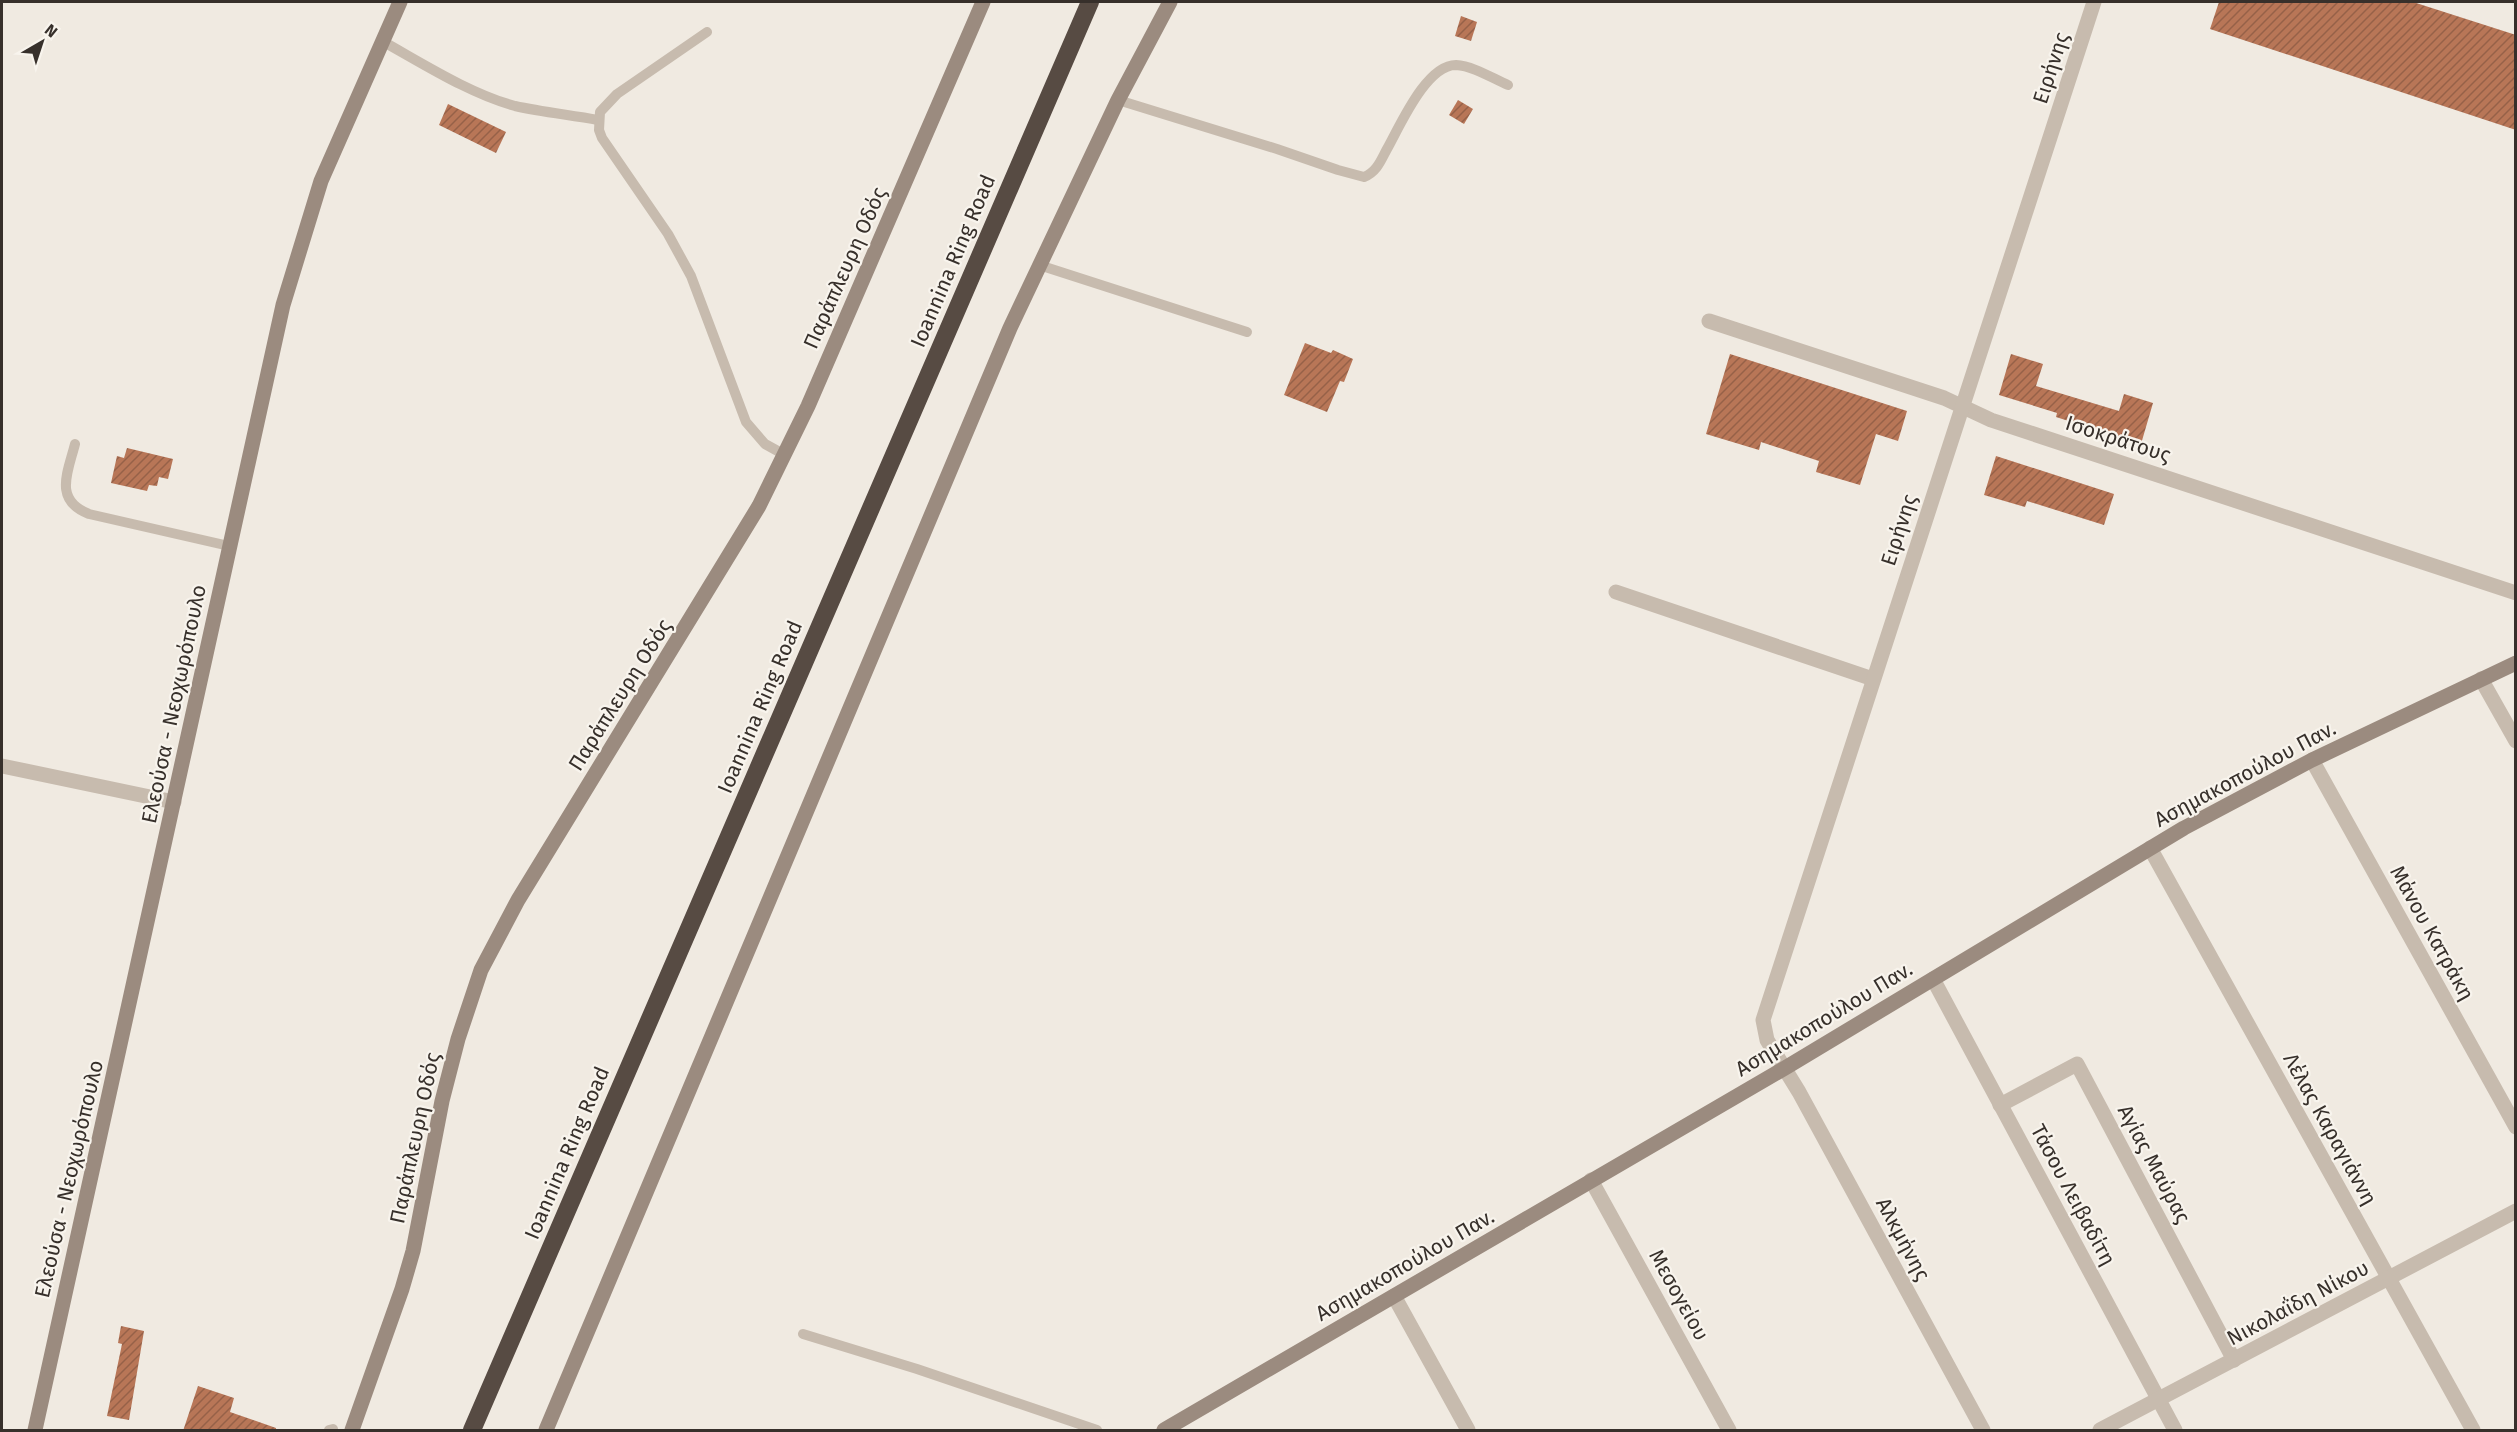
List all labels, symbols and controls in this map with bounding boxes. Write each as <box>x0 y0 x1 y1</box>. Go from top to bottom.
north arrow <box>12 12 72 72</box>
text: N <box>41 20 61 41</box>
street label: Ειρήνης <box>2027 29 2075 107</box>
street label: Ioannina Ring Road <box>905 171 1001 351</box>
street label: Παράπλευρη Οδός <box>798 183 892 353</box>
street label: Ισοκράτους <box>2062 410 2174 468</box>
street label: Ειρήνης <box>1875 491 1923 569</box>
street label: Ελεούσα - Νεοχωρόπουλο <box>136 582 212 826</box>
street label: Παράπλευρη Οδός <box>563 614 677 776</box>
street label: Ioannina Ring Road <box>712 617 808 797</box>
street label: Ασημακοπούλου Παν. <box>2150 715 2340 833</box>
street label: Μάνου Κατράκη <box>2384 861 2480 1005</box>
street label: Ασημακοπούλου Παν. <box>1731 956 1917 1082</box>
street label: Λέλας Καραγιάννη <box>2277 1048 2383 1210</box>
street label: Παράπλευρη Οδός <box>384 1050 446 1226</box>
street label: Ελεούσα - Νεοχωρόπουλο <box>29 1058 109 1300</box>
street label: Ioannina Ring Road <box>519 1063 615 1243</box>
street label: Αγίας Μαύρας <box>2112 1100 2196 1228</box>
street label: Τάσου Λειβαδίτη <box>2025 1120 2121 1270</box>
street label: Αλκμήνης <box>1870 1193 1936 1285</box>
street label: Ασημακοπούλου Παν. <box>1311 1203 1499 1327</box>
street label: Μεσογείου <box>1643 1245 1715 1345</box>
street label: Νικολαΐδη Νίκου <box>2222 1255 2374 1351</box>

